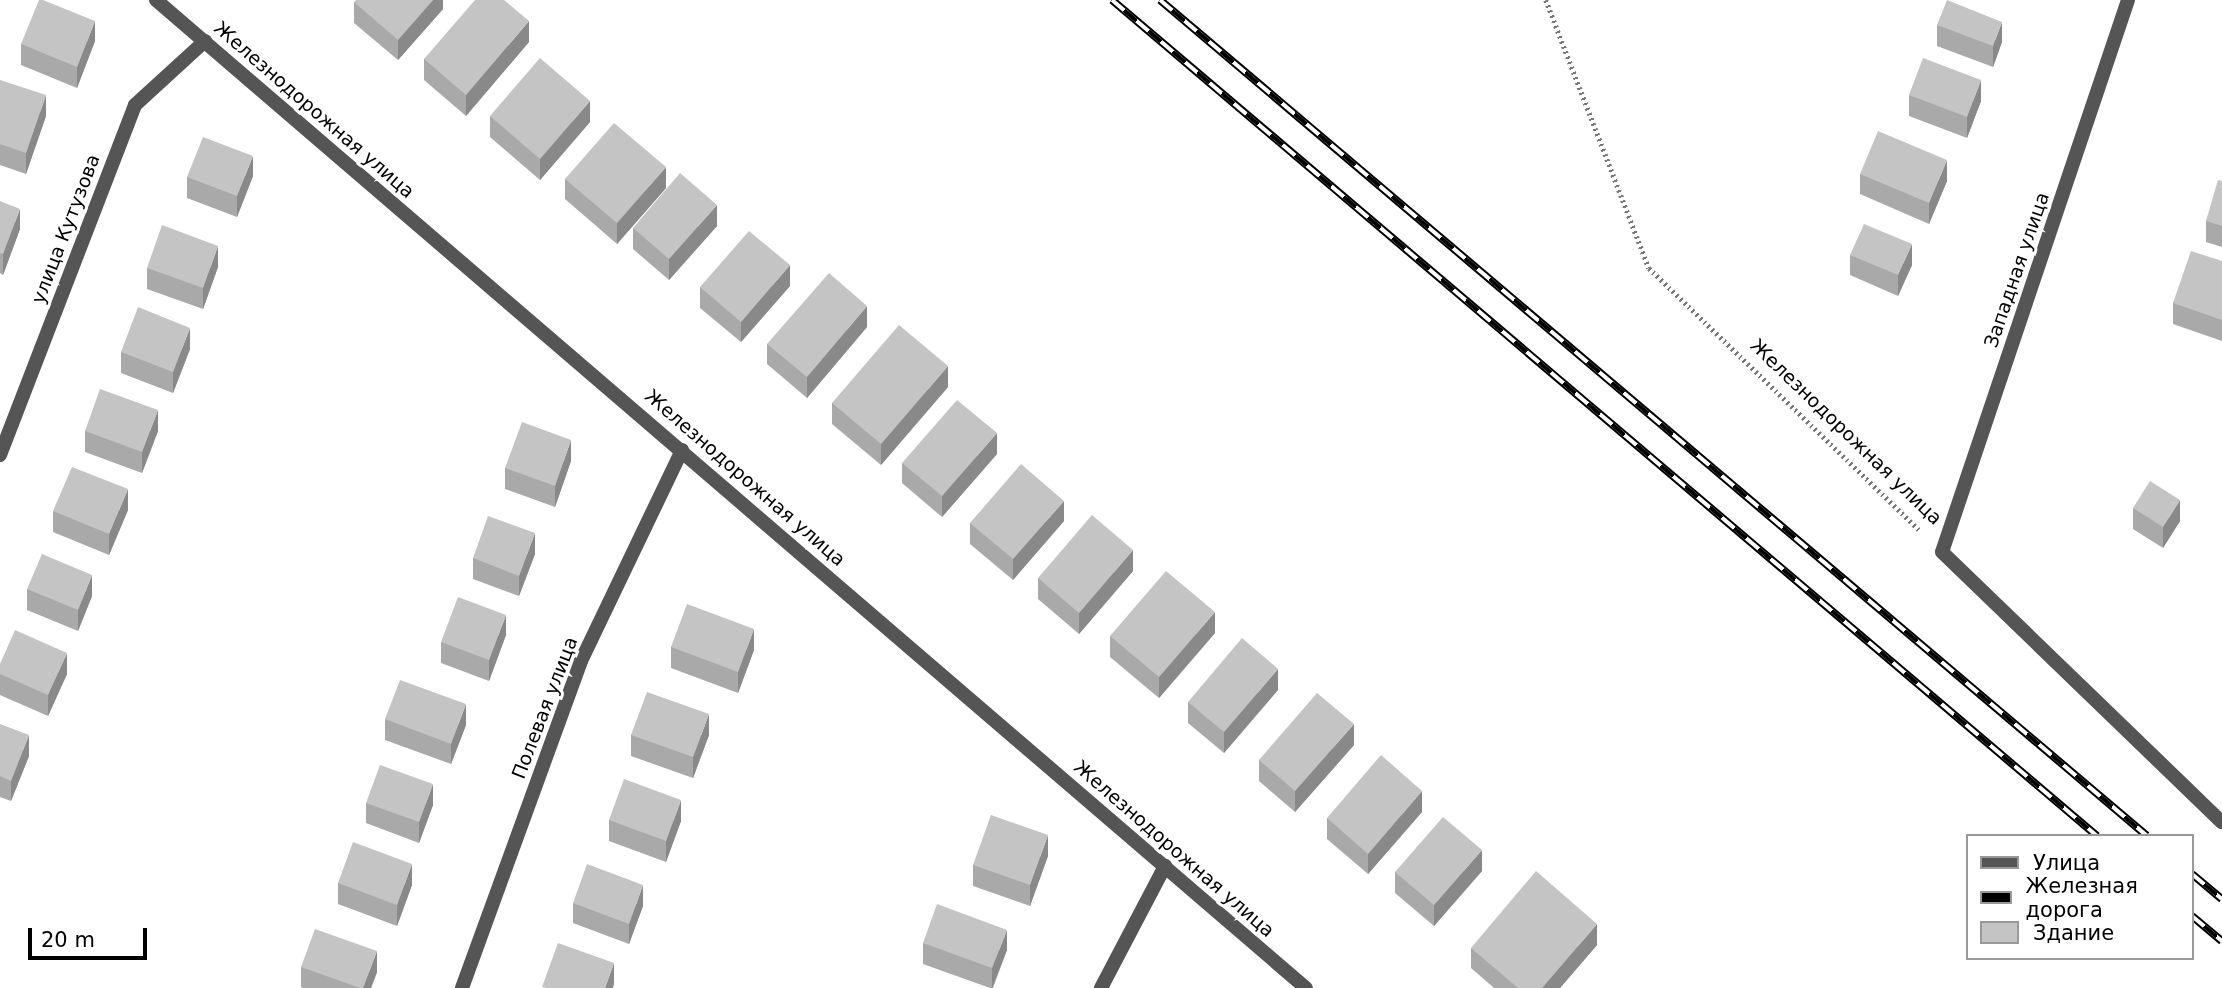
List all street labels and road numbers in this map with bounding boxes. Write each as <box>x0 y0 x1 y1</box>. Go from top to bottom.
street label: Железнодорожная улица <box>209 17 419 203</box>
street label: улица Кутузова <box>27 151 105 307</box>
street label: Западная улица <box>1980 189 2054 351</box>
street label: Железнодорожная улица <box>1745 334 1947 530</box>
street label: Железнодорожная улица <box>640 385 850 571</box>
street label: Полевая улица <box>507 634 583 782</box>
street label: Железнодорожная улица <box>1069 756 1279 942</box>

